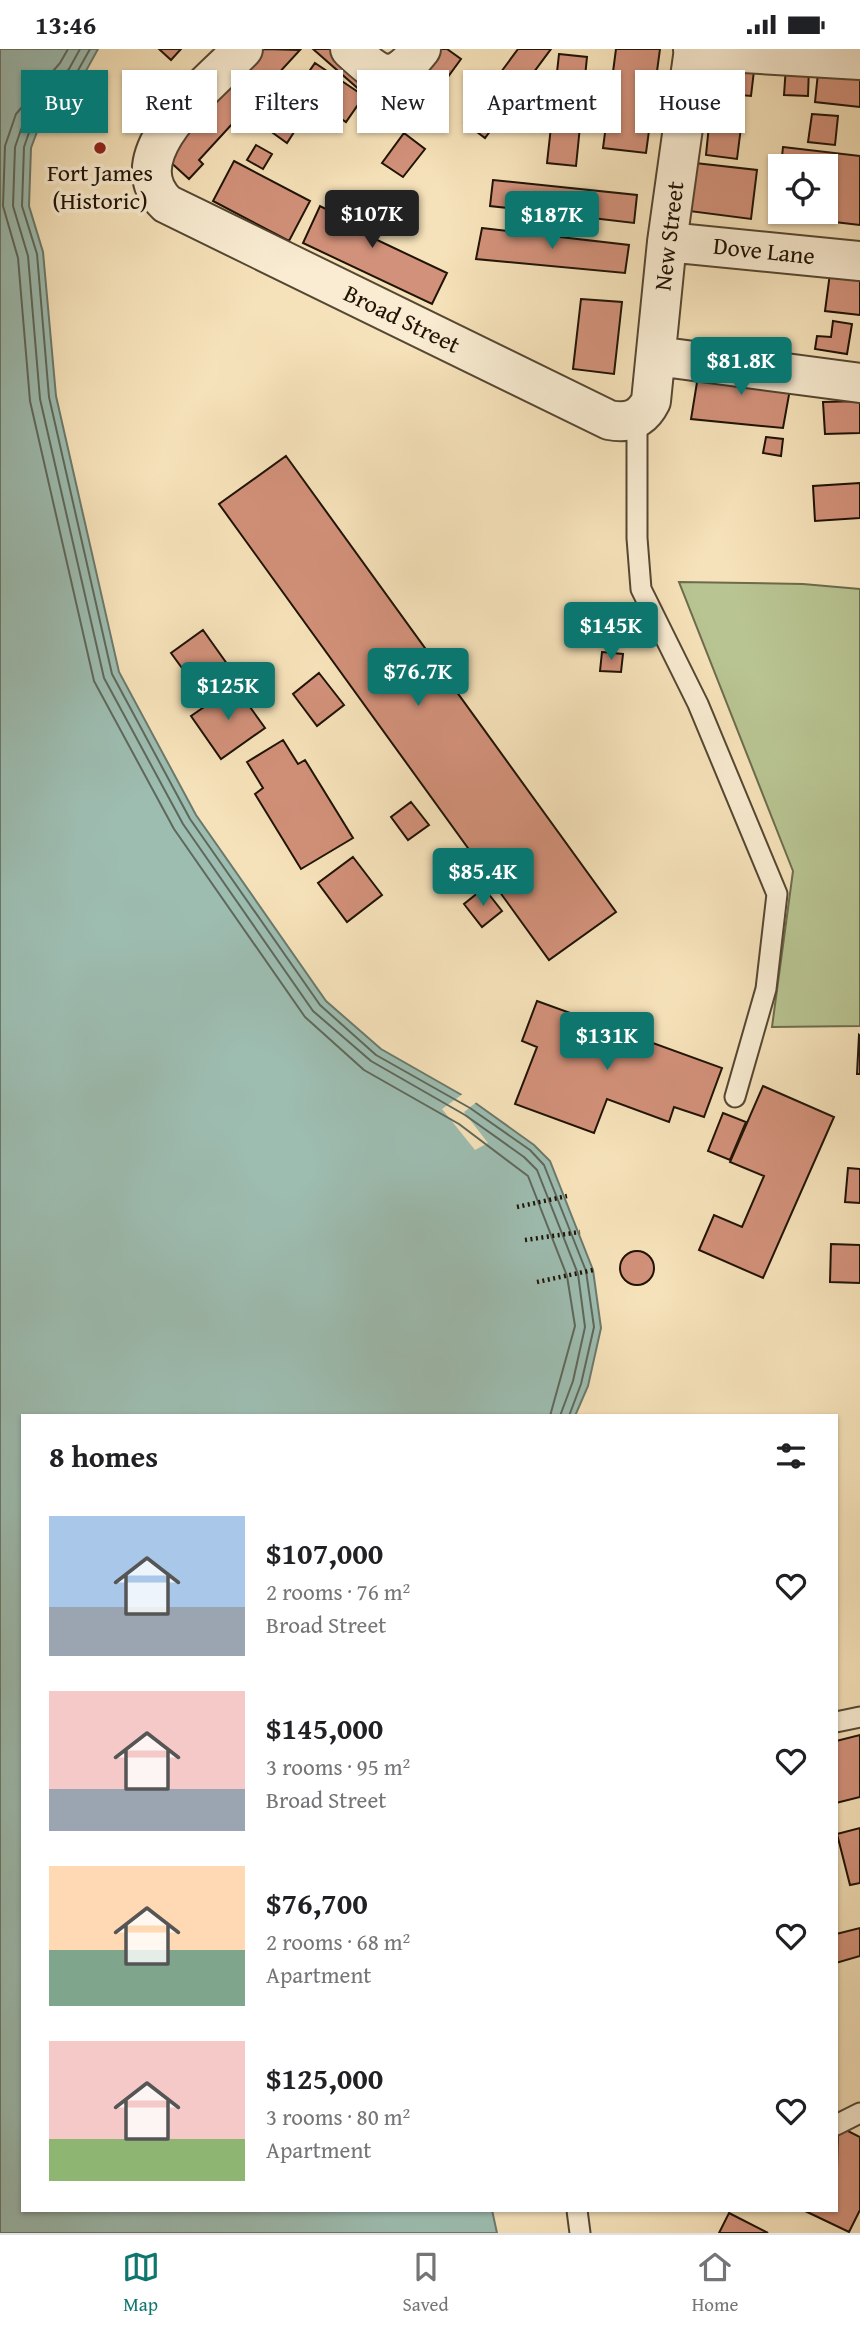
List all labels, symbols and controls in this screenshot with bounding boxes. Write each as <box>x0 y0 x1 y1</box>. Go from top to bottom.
text: 13:46 <box>35 5 96 44</box>
chip: Buy <box>21 70 108 133</box>
chip: Rent <box>122 70 217 133</box>
chip: Filters <box>231 70 343 133</box>
chip: New <box>357 70 449 133</box>
chip: Apartment <box>463 70 621 133</box>
chip: House <box>635 70 745 133</box>
marker: Fort James (Historic) <box>92 140 108 156</box>
map controls <box>768 154 838 224</box>
button: locate <box>768 154 838 224</box>
place label: Fort James (Historic) <box>47 155 153 218</box>
street label: New Street <box>644 179 693 293</box>
pin: $107K <box>323 191 421 250</box>
pin: $187K <box>503 191 601 251</box>
text: $107K <box>341 196 403 229</box>
text: $187K <box>521 197 583 230</box>
street label: Dove Lane <box>711 228 817 273</box>
street label: Broad Street <box>338 275 467 362</box>
pin: $81.8K <box>684 337 798 397</box>
text: $81.8K <box>707 343 775 376</box>
pin: $145K <box>562 603 660 662</box>
text: $145K <box>580 608 642 641</box>
pin: $76.7K <box>361 649 475 708</box>
text: $76.7K <box>384 654 452 687</box>
pin: $125K <box>179 663 277 722</box>
text: $125K <box>197 668 259 701</box>
pin: $85.4K <box>426 849 540 908</box>
text: $85.4K <box>449 854 517 887</box>
pin: $131K <box>558 1013 656 1072</box>
text: $131K <box>576 1018 638 1051</box>
text: 8 homes <box>49 1434 158 1478</box>
icon: filters <box>772 1437 810 1475</box>
text: $107,000 <box>266 1531 383 1575</box>
icon: home <box>105 1544 189 1628</box>
icon: heart <box>772 1567 810 1605</box>
text: 2 rooms · 76 m² <box>266 1575 410 1608</box>
text: Broad Street <box>266 1608 386 1641</box>
text: $145,000 <box>266 1706 383 1750</box>
icon: home <box>105 1719 189 1803</box>
icon: heart <box>772 1742 810 1780</box>
text: 3 rooms · 95 m² <box>266 1750 410 1783</box>
text: Broad Street <box>266 1783 386 1816</box>
text: $76,700 <box>266 1881 368 1925</box>
icon: home <box>105 1894 189 1978</box>
icon: heart <box>772 1917 810 1955</box>
text: 2 rooms · 68 m² <box>266 1925 410 1958</box>
text: Apartment <box>266 1958 371 1991</box>
text: $125,000 <box>266 2056 383 2100</box>
icon: home <box>105 2069 189 2153</box>
icon: heart <box>772 2092 810 2130</box>
text: 3 rooms · 80 m² <box>266 2100 410 2133</box>
text: Apartment <box>266 2133 371 2166</box>
tab: Map <box>122 2248 160 2318</box>
tab: Saved <box>403 2248 449 2318</box>
tab: Home <box>692 2248 738 2318</box>

